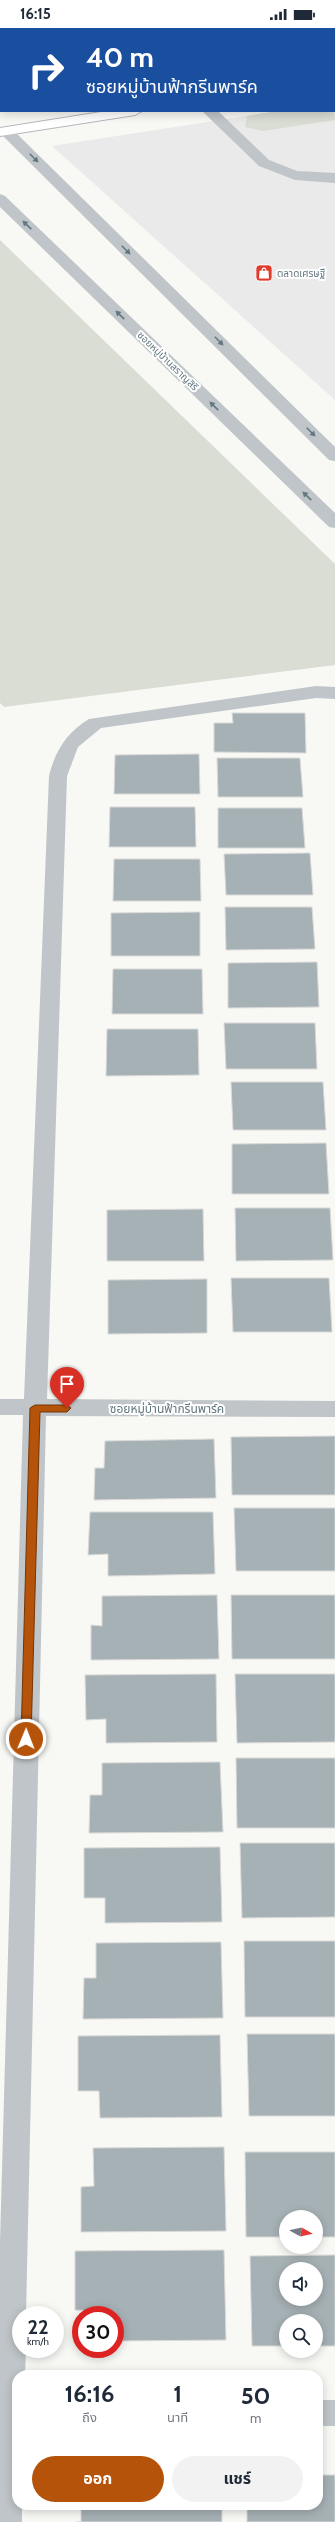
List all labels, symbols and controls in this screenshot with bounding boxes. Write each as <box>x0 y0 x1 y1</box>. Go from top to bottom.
text: 16:15 <box>20 5 51 23</box>
text: 40 m <box>86 40 154 74</box>
icon: right <box>20 44 72 96</box>
text: ซอยหมู่บ้านฟ้ากรีนพาร์ค <box>86 76 258 98</box>
one-way arrow <box>29 153 39 163</box>
one-way arrow <box>22 220 32 230</box>
one-way arrow <box>121 245 131 255</box>
shop icon: ตลาดเศรษฐี <box>254 263 274 283</box>
place label: ตลาดเศรษฐี <box>277 267 326 280</box>
one-way arrow <box>115 310 125 320</box>
street label: ซอยหมู่บ้านสราญสิริ <box>135 329 202 394</box>
one-way arrow <box>214 336 224 346</box>
one-way arrow <box>209 401 219 411</box>
one-way arrow <box>306 427 316 437</box>
one-way arrow <box>302 491 312 501</box>
pin <box>50 1367 84 1408</box>
icon: arrive <box>56 1373 78 1395</box>
street label: ซอยหมู่บ้านฟ้ากรีนพาร์ค <box>110 1401 224 1416</box>
position arrow <box>5 1718 47 1760</box>
north arrow <box>279 2210 323 2254</box>
map controls <box>279 2210 323 2358</box>
button: sound <box>279 2262 323 2306</box>
speed limit sign: 30 <box>72 2306 124 2358</box>
button: search <box>279 2314 323 2358</box>
text: 22 <box>27 2315 49 2339</box>
text: km/h <box>27 2335 49 2348</box>
text: 16:16 <box>64 2379 115 2408</box>
text: 1 <box>173 2379 182 2408</box>
text: 50 <box>241 2381 271 2410</box>
text: ถึง <box>82 2409 97 2425</box>
text: นาที <box>167 2409 188 2425</box>
text: m <box>250 2410 261 2426</box>
button: ออก <box>32 2456 164 2502</box>
button: แชร์ <box>172 2456 303 2502</box>

